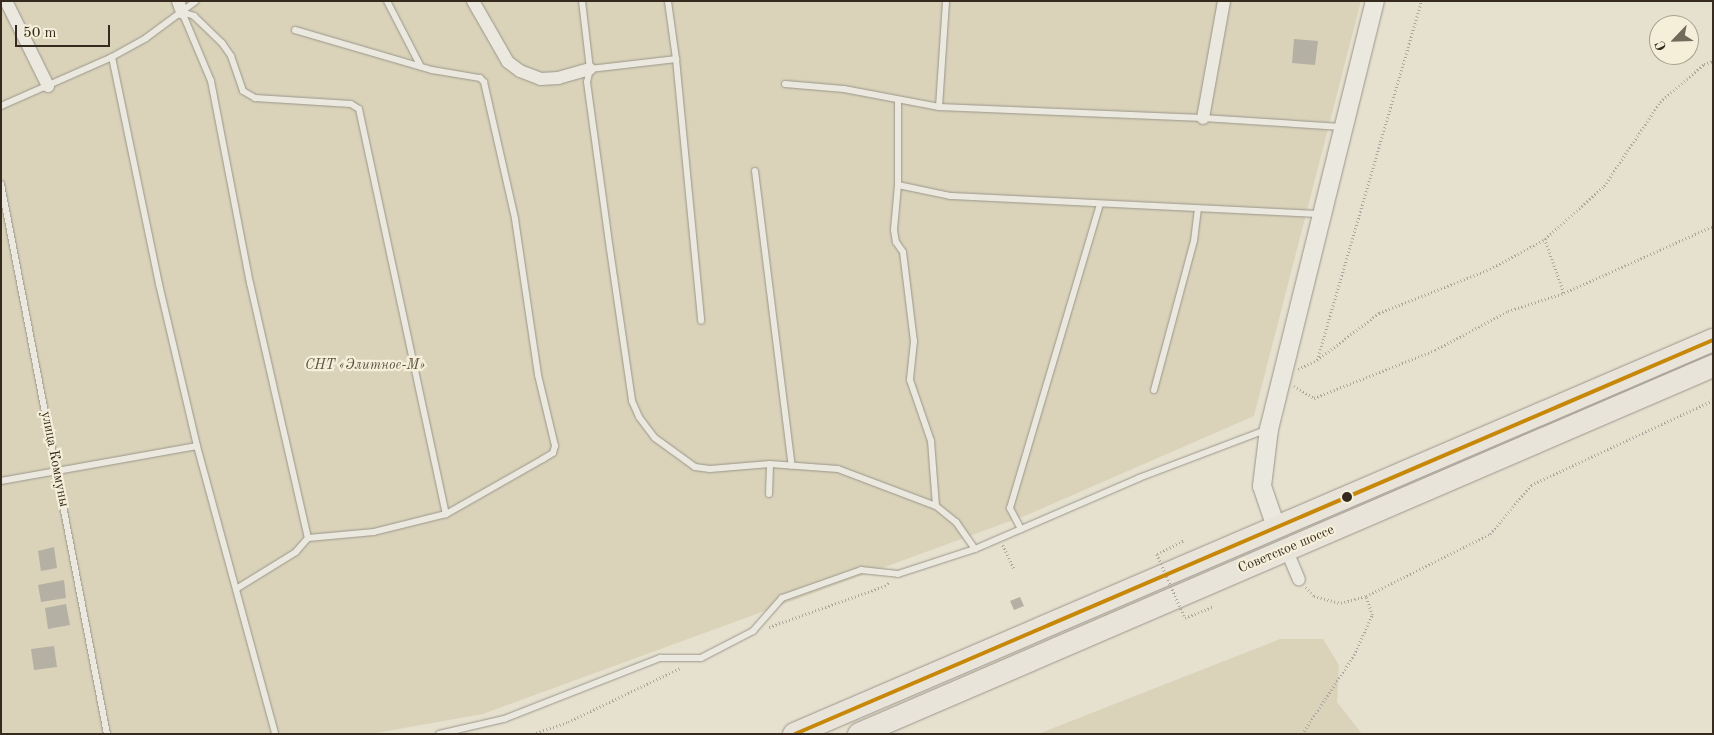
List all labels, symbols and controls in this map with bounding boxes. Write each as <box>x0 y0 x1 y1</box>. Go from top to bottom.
scale bar <box>18 15 112 47</box>
north arrow <box>1649 15 1699 65</box>
text: 50 m <box>23 26 57 41</box>
text: С <box>1653 39 1669 53</box>
park label: СНТ «Элитное-М» <box>305 357 425 373</box>
street label: улица Коммуны <box>37 410 73 508</box>
unlabelled marker <box>1342 492 1352 502</box>
street label: Советское шоссе <box>1235 521 1337 577</box>

